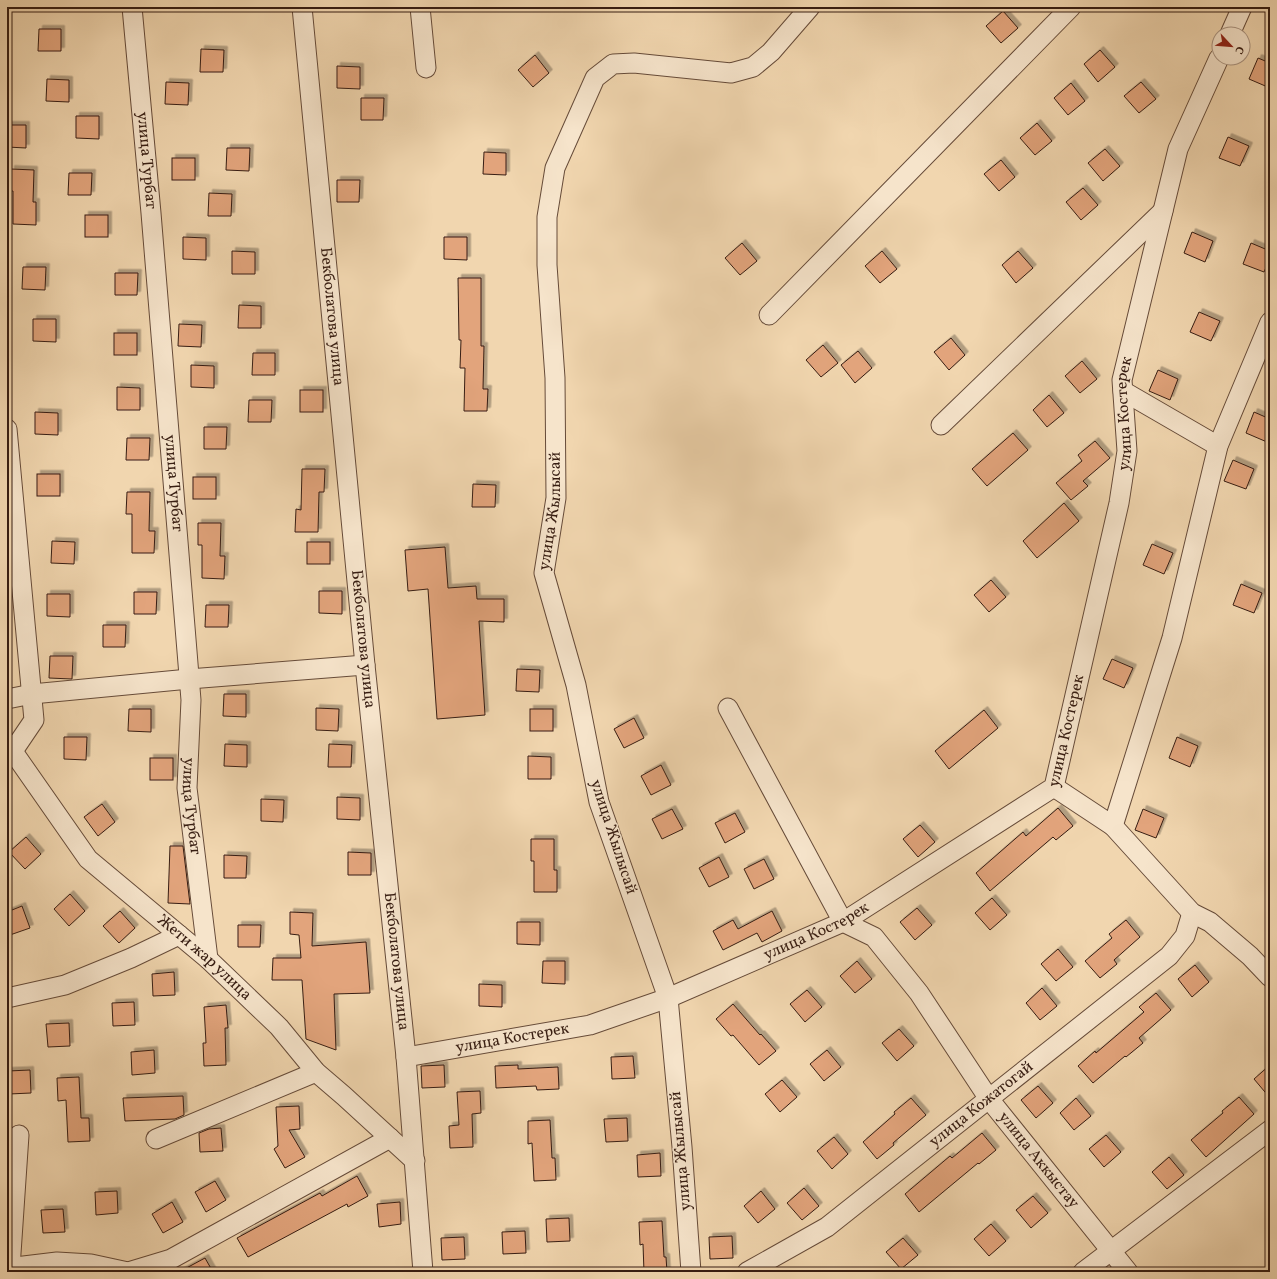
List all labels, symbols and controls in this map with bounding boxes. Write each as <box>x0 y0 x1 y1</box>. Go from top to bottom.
north arrow <box>1211 26 1251 66</box>
text: С <box>1230 43 1247 56</box>
street label: улица Турбат <box>131 111 162 210</box>
street label: Бекболатова улица <box>314 246 349 387</box>
street label: улица Костерек <box>1111 354 1138 472</box>
street label: улица Турбат <box>158 434 188 533</box>
street label: улица Жылысай <box>534 451 567 572</box>
street label: Бекболатова улица <box>345 569 380 709</box>
street label: улица Костерек <box>1043 672 1090 789</box>
street label: улица Турбат <box>176 757 206 856</box>
street label: улица Жылысай <box>584 777 642 897</box>
street label: Бекболатова улица <box>378 891 414 1032</box>
street label: улица Костерек <box>760 897 874 966</box>
street label: Жети жар улица <box>152 910 256 1006</box>
street label: улица Костерек <box>454 1018 571 1059</box>
street label: улица Кожатогай <box>925 1056 1039 1153</box>
street label: улица Жылысай <box>665 1090 697 1211</box>
street label: улица Аккыстау <box>993 1107 1084 1214</box>

